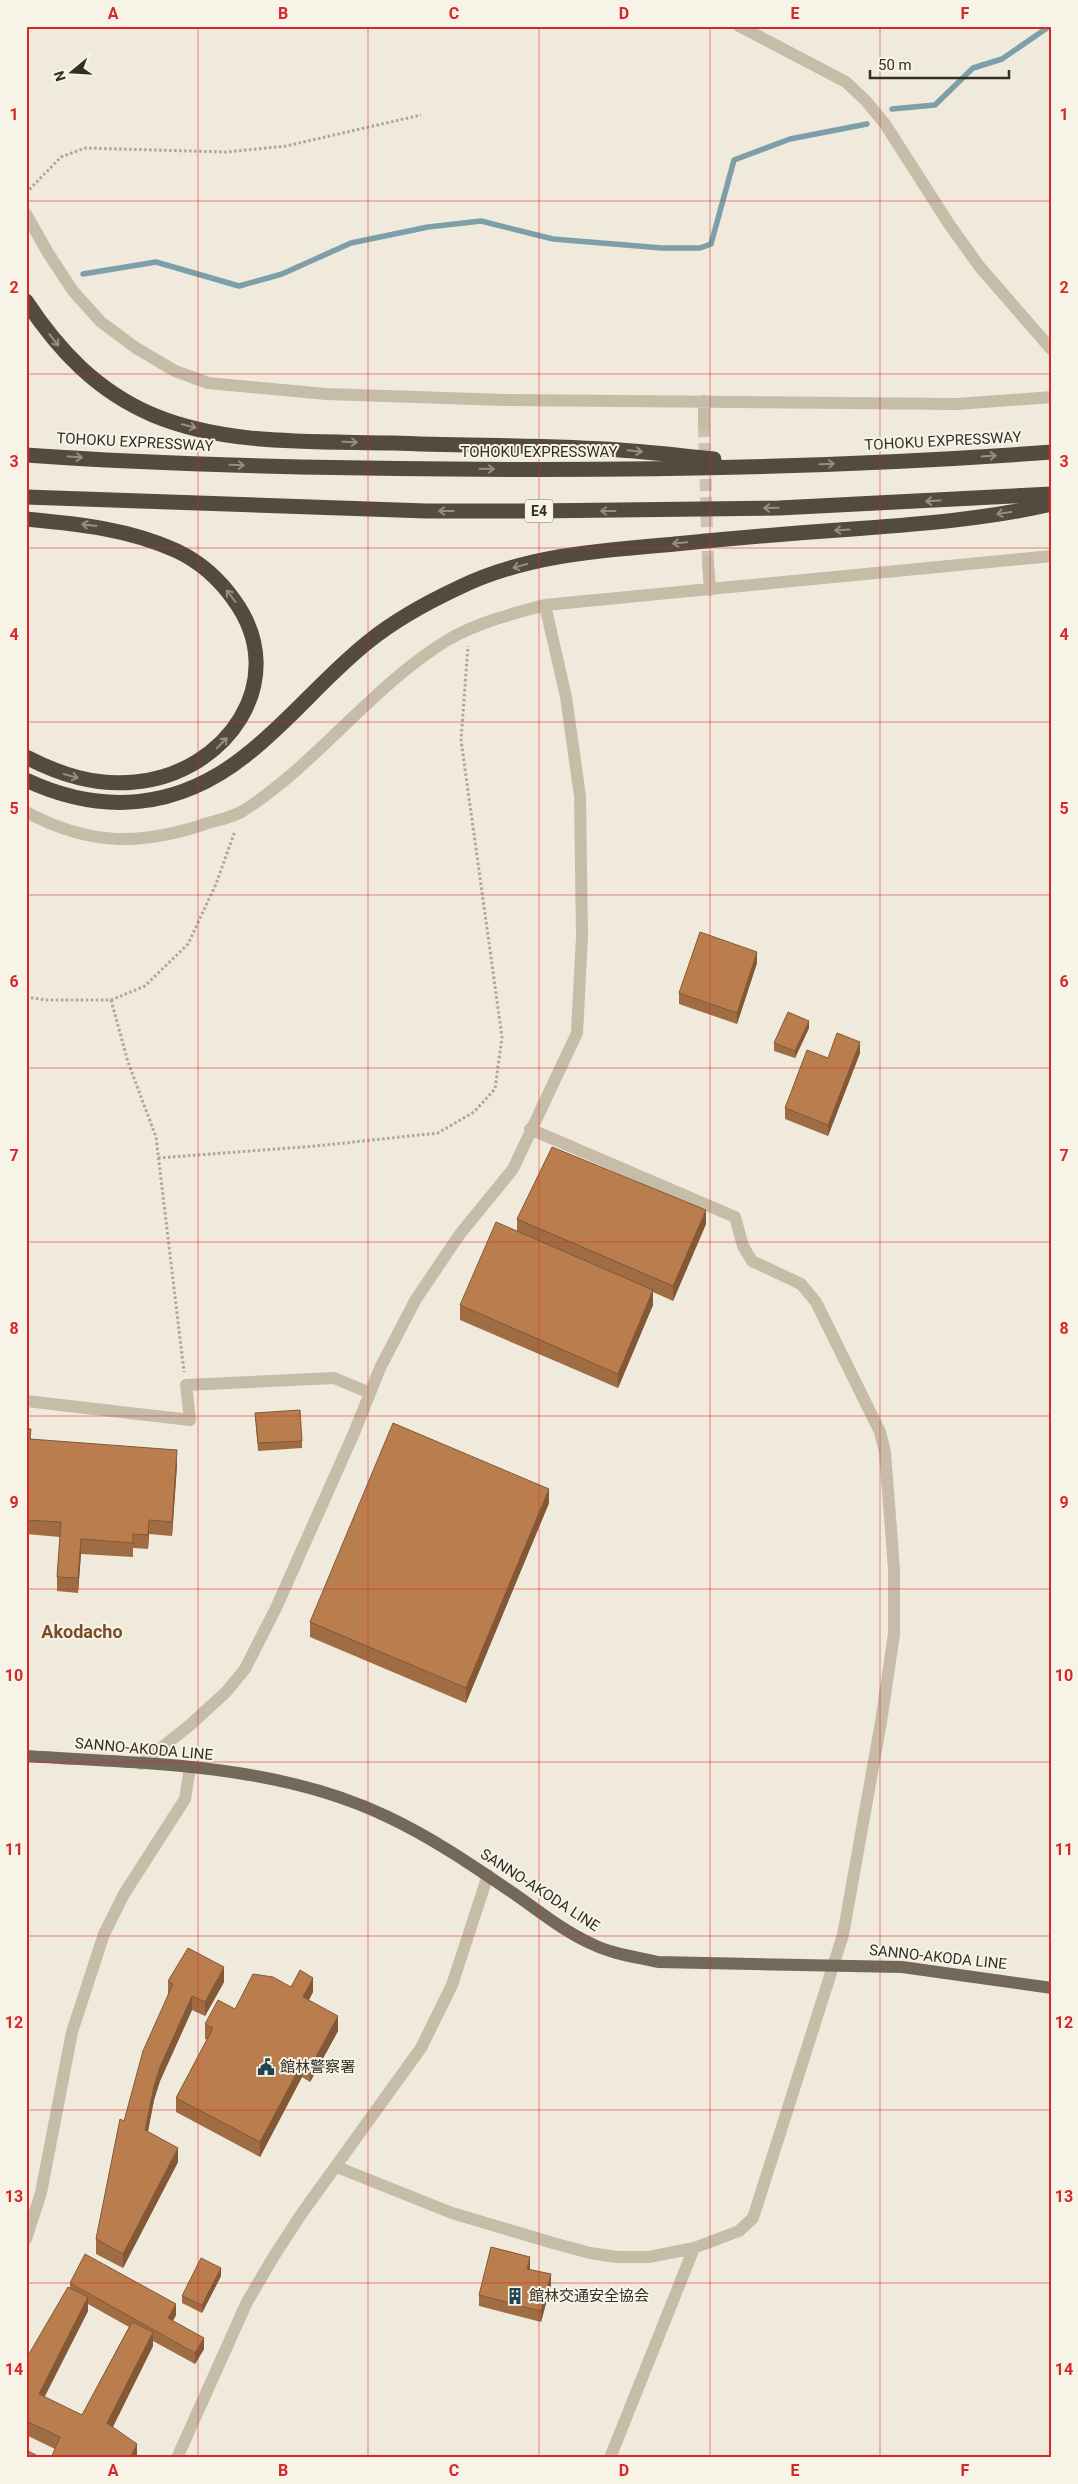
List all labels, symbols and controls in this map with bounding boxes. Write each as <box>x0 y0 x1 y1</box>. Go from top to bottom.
text: A <box>108 4 119 23</box>
text: B <box>278 4 288 23</box>
text: C <box>449 4 459 23</box>
text: D <box>619 4 629 23</box>
text: E <box>791 4 800 23</box>
text: F <box>961 4 970 23</box>
north arrow <box>48 48 98 98</box>
scale bar <box>870 48 1009 80</box>
text: 50 m <box>878 56 912 74</box>
text: N <box>50 69 69 83</box>
text: 1 <box>9 105 19 124</box>
text: 1 <box>1059 105 1069 124</box>
text: 2 <box>9 278 19 297</box>
text: 2 <box>1059 278 1069 297</box>
one-way arrow <box>49 333 60 346</box>
one-way arrow <box>180 422 196 431</box>
street label: TOHOKU EXPRESSWAY <box>864 428 1022 454</box>
street label: TOHOKU EXPRESSWAY <box>56 429 214 455</box>
one-way arrow <box>342 437 358 447</box>
street label: TOHOKU EXPRESSWAY <box>460 443 618 461</box>
one-way arrow <box>627 447 643 456</box>
text: 3 <box>9 452 19 471</box>
one-way arrow <box>981 452 997 461</box>
text: 3 <box>1059 452 1069 471</box>
one-way arrow <box>67 453 83 462</box>
one-way arrow <box>818 459 834 469</box>
one-way arrow <box>229 460 245 469</box>
one-way arrow <box>478 464 495 474</box>
one-way arrow <box>925 497 941 506</box>
road number: E4 <box>525 500 553 522</box>
one-way arrow <box>763 503 780 513</box>
one-way arrow <box>438 506 454 516</box>
one-way arrow <box>601 506 617 516</box>
one-way arrow <box>996 508 1012 518</box>
one-way arrow <box>82 520 98 530</box>
one-way arrow <box>835 525 851 534</box>
one-way arrow <box>673 538 689 548</box>
one-way arrow <box>512 562 528 572</box>
one-way arrow <box>226 589 236 603</box>
text: 4 <box>9 625 19 644</box>
text: 4 <box>1059 625 1069 644</box>
one-way arrow <box>216 737 228 749</box>
one-way arrow <box>63 772 79 782</box>
text: 5 <box>9 799 19 818</box>
text: 5 <box>1059 799 1069 818</box>
text: 6 <box>9 972 19 991</box>
text: 6 <box>1059 972 1069 991</box>
text: 7 <box>9 1146 19 1165</box>
text: 7 <box>1059 1146 1069 1165</box>
text: 8 <box>9 1319 19 1338</box>
text: 8 <box>1059 1319 1069 1338</box>
text: 9 <box>9 1493 19 1512</box>
text: 9 <box>1059 1493 1069 1512</box>
district label: Akodacho <box>41 1621 123 1642</box>
text: 10 <box>5 1666 23 1685</box>
text: 10 <box>1055 1666 1073 1685</box>
street label: SANNO-AKODA LINE <box>74 1734 214 1764</box>
text: 11 <box>5 1840 23 1859</box>
text: 11 <box>1055 1840 1073 1859</box>
street label: SANNO-AKODA LINE <box>477 1845 603 1936</box>
street label: SANNO-AKODA LINE <box>868 1941 1008 1973</box>
text: 12 <box>5 2013 23 2032</box>
text: 12 <box>1055 2013 1073 2032</box>
public building icon: 館林警察署 <box>256 2057 276 2077</box>
place label: 館林警察署 <box>280 2058 355 2076</box>
text: 13 <box>5 2187 23 2206</box>
text: 13 <box>1055 2187 1073 2206</box>
building icon: 館林交通安全協会 <box>505 2286 525 2306</box>
place label: 館林交通安全協会 <box>529 2287 649 2305</box>
text: 14 <box>5 2360 23 2379</box>
text: 14 <box>1055 2360 1073 2379</box>
text: A <box>108 2461 119 2480</box>
text: B <box>278 2461 288 2480</box>
text: C <box>449 2461 459 2480</box>
text: D <box>619 2461 629 2480</box>
text: E <box>791 2461 800 2480</box>
text: F <box>961 2461 970 2480</box>

